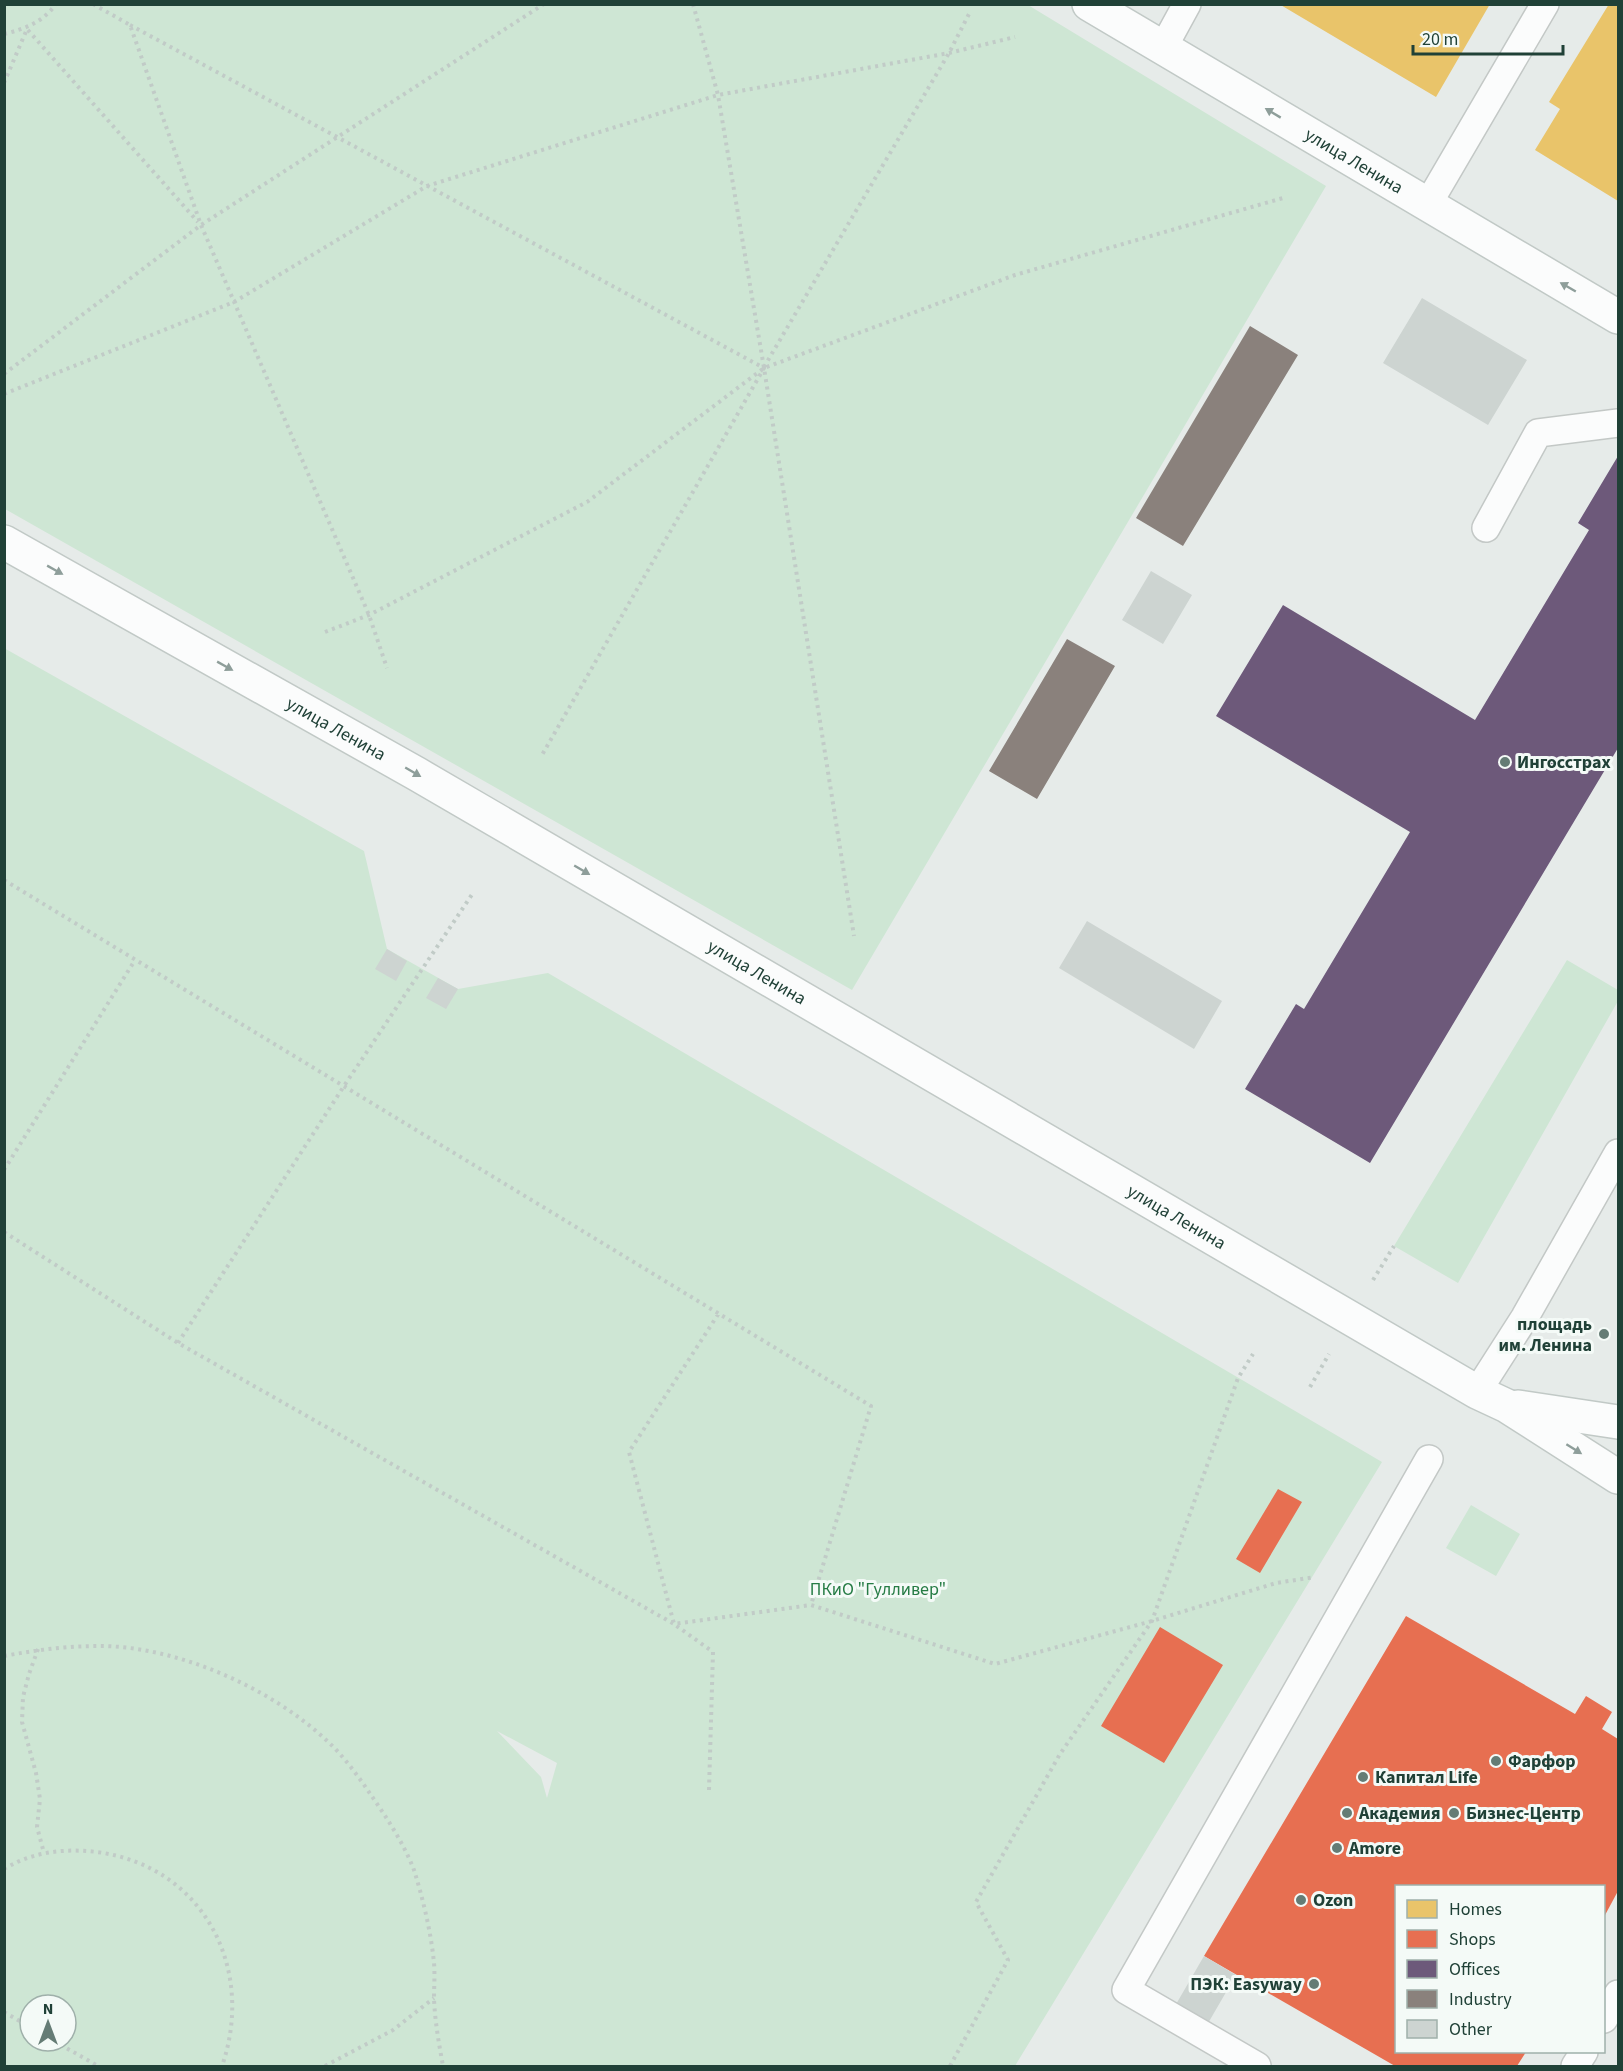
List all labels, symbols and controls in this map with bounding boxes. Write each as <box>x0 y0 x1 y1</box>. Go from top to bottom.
scale bar <box>1413 18 1563 56</box>
text: 20 m <box>1422 27 1458 52</box>
one-way arrow <box>1265 109 1282 119</box>
street label: улица Ленина <box>1300 122 1408 200</box>
one-way arrow <box>1559 282 1576 292</box>
one-way arrow <box>47 565 64 575</box>
one-way arrow <box>217 661 234 671</box>
street label: улица Ленина <box>282 691 390 767</box>
place label: Ингосстрах <box>1517 750 1611 775</box>
marker: Ингосстрах <box>1498 755 1512 769</box>
one-way arrow <box>405 767 422 777</box>
one-way arrow <box>574 865 591 875</box>
street label: улица Ленина <box>702 934 811 1011</box>
street label: улица Ленина <box>1122 1179 1230 1256</box>
place label: площадь им. Ленина <box>1499 1312 1592 1358</box>
marker: площадь им. Ленина <box>1597 1327 1611 1341</box>
one-way arrow <box>1566 1443 1582 1454</box>
park label: ПКиО "Гулливер" <box>810 1577 946 1602</box>
place label: Фарфор <box>1508 1749 1576 1774</box>
marker: Фарфор <box>1489 1754 1503 1768</box>
place label: Капитал Life <box>1375 1765 1478 1790</box>
marker: Капитал Life <box>1356 1770 1370 1784</box>
place label: Академия <box>1358 1801 1441 1826</box>
place label: Бизнес-Центр <box>1466 1801 1581 1826</box>
marker: Академия <box>1340 1806 1354 1820</box>
marker: Бизнес-Центр <box>1447 1806 1461 1820</box>
place label: Amore <box>1348 1836 1401 1861</box>
marker: Amore <box>1330 1841 1344 1855</box>
legend <box>1395 1885 1605 2053</box>
place label: Ozon <box>1313 1888 1353 1913</box>
marker: Ozon <box>1294 1893 1308 1907</box>
text: Homes <box>1449 1897 1502 1922</box>
text: Shops <box>1449 1927 1496 1952</box>
text: Offices <box>1449 1957 1500 1982</box>
place label: ПЭК: Easyway <box>1190 1972 1303 1997</box>
marker: ПЭК: Easyway <box>1307 1977 1321 1991</box>
text: Industry <box>1449 1987 1512 2012</box>
north arrow <box>18 1993 78 2053</box>
text: N <box>43 1998 53 2020</box>
text: Other <box>1449 2017 1493 2042</box>

